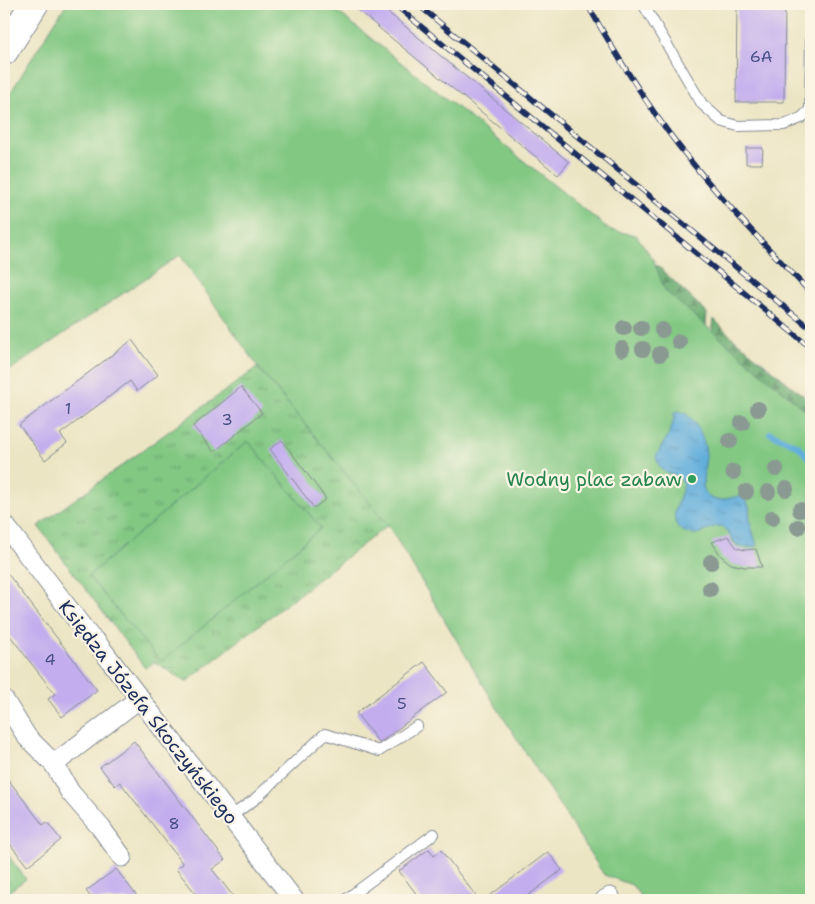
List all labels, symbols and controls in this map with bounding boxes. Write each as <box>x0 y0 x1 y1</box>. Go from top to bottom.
house number: 6A <box>750 46 772 67</box>
house number: 1 <box>65 398 71 419</box>
house number: 3 <box>221 409 233 430</box>
place label: Wodny plac zabaw <box>506 467 682 492</box>
marker: Wodny plac zabaw <box>686 473 698 485</box>
street label: Księdza Józefa Skoczyńskiego <box>53 595 244 830</box>
house number: 4 <box>44 649 56 670</box>
house number: 5 <box>397 693 407 714</box>
house number: 8 <box>168 813 180 834</box>

